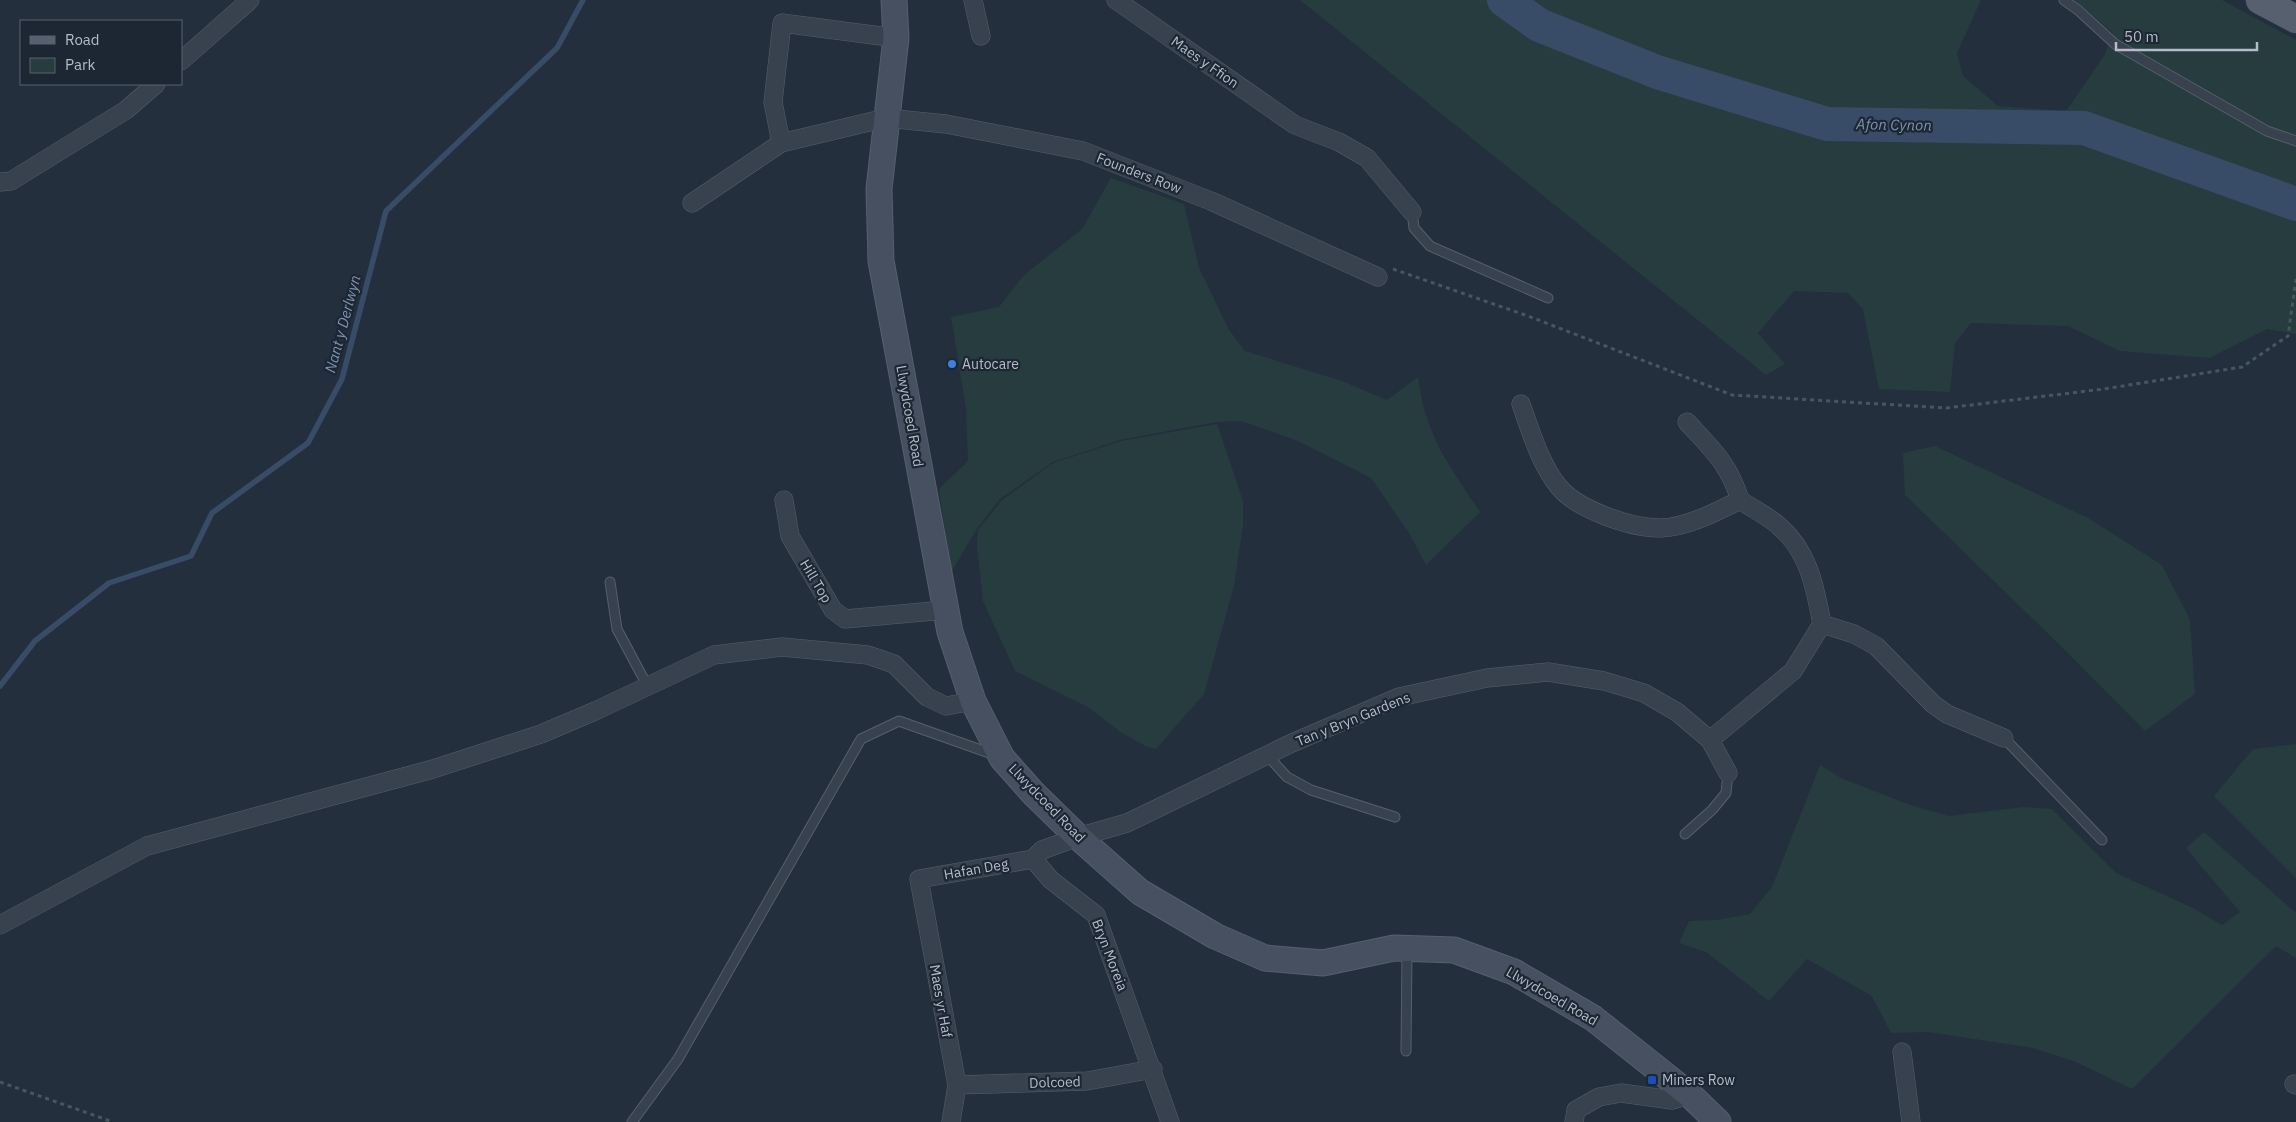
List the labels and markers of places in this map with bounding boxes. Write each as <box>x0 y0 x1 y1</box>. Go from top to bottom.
place label: Autocare <box>962 355 1019 373</box>
marker: Autocare <box>946 358 958 370</box>
place label: Miners Row <box>1662 1071 1735 1089</box>
marker: Miners Row <box>1646 1074 1658 1086</box>

